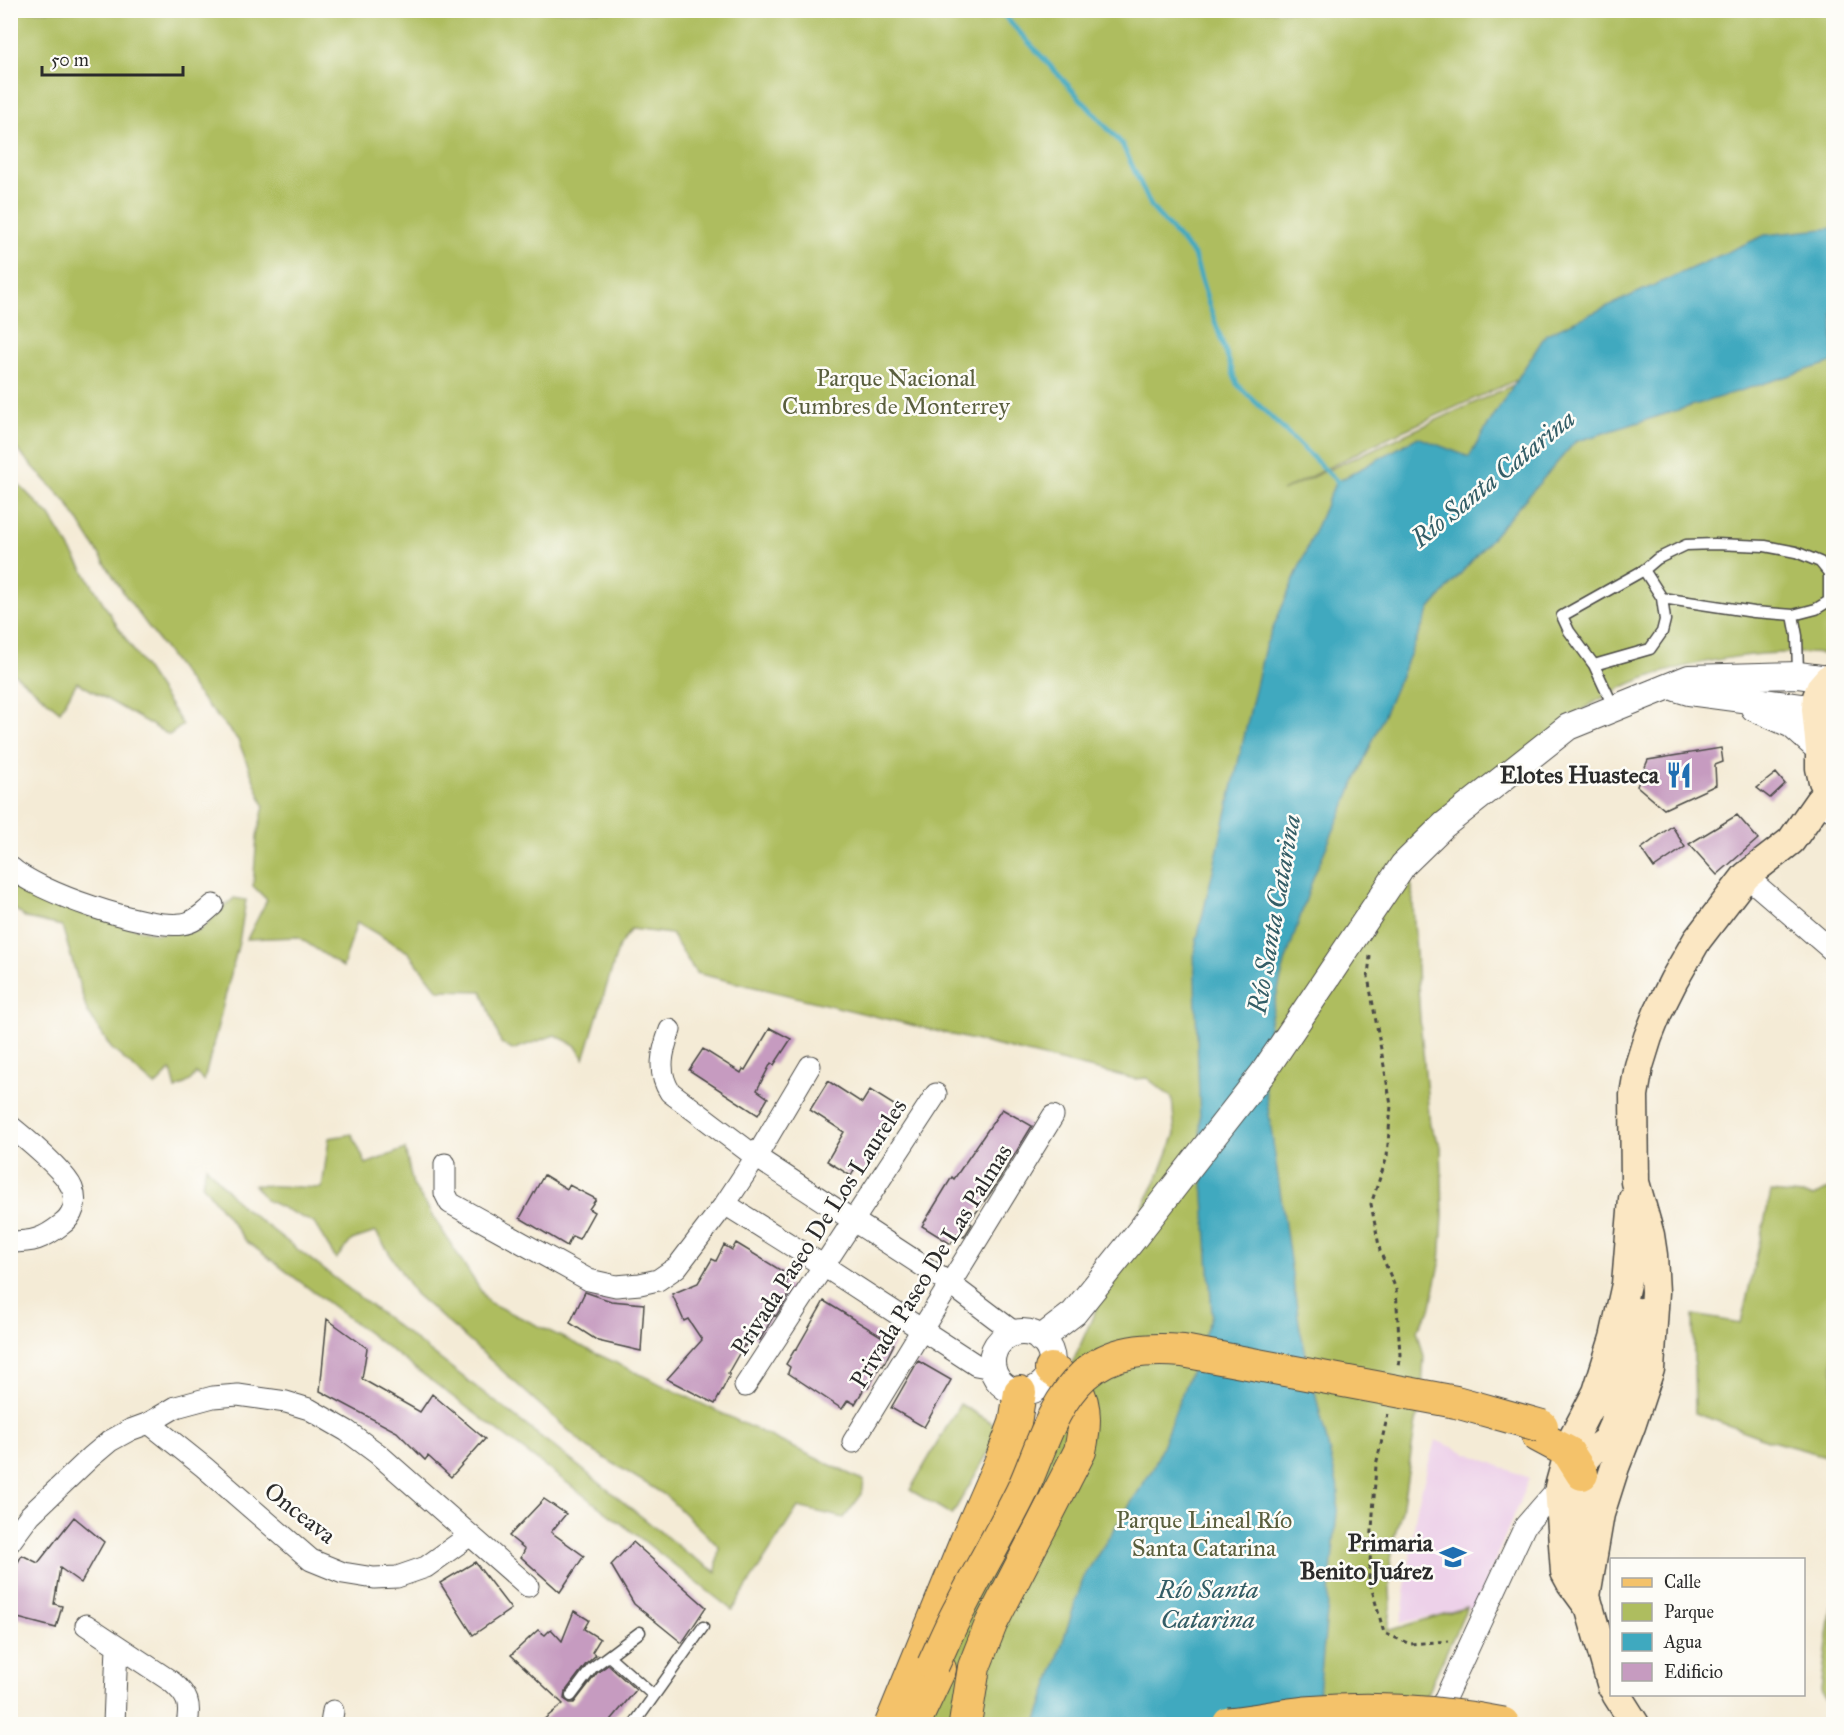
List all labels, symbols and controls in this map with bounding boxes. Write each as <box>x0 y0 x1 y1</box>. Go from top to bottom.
scale bar <box>42 39 183 77</box>
text: 50 m <box>51 49 89 71</box>
park label: Parque Nacional Cumbres de Monterrey <box>782 363 1011 421</box>
water label: Río Santa Catarina <box>1404 402 1581 554</box>
place label: Elotes Huasteca <box>1500 760 1660 790</box>
restaurant icon: Elotes Huasteca <box>1664 760 1694 790</box>
water label: Río Santa Catarina <box>1241 812 1307 1017</box>
street label: Privada Paseo De Los Laureles <box>725 1093 913 1361</box>
street label: Privada Paseo De Las Palmas <box>843 1138 1019 1394</box>
street label: Onceava <box>258 1476 343 1551</box>
park label: Parque Lineal Río Santa Catarina <box>1116 1505 1292 1563</box>
place label: Primaria Benito Juárez <box>1300 1528 1434 1586</box>
school or university icon: Primaria Benito Juárez <box>1438 1542 1468 1572</box>
legend <box>1610 1558 1805 1696</box>
text: Calle <box>1664 1571 1701 1593</box>
water label: Río Santa Catarina <box>1156 1573 1259 1635</box>
text: Parque <box>1664 1601 1714 1624</box>
text: Agua <box>1663 1631 1702 1654</box>
text: Edificio <box>1664 1661 1723 1683</box>

